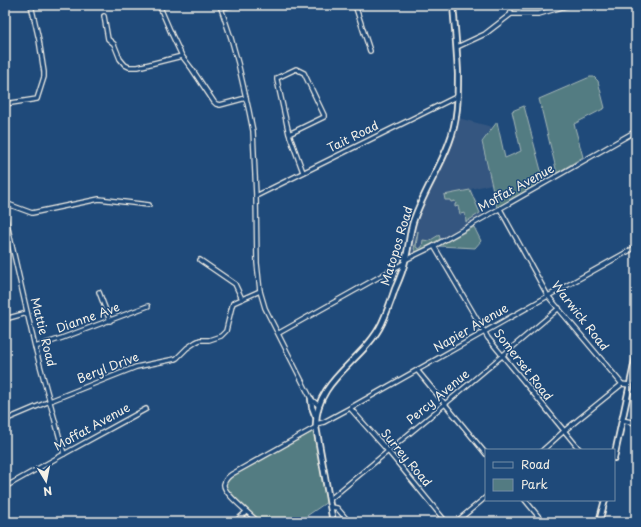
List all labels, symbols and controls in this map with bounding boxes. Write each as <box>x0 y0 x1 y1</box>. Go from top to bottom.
street label: Tait Road <box>324 116 381 156</box>
street label: Moffat Avenue <box>474 159 557 215</box>
street label: Matopos Road <box>375 204 417 288</box>
street label: Warwick Road <box>548 277 614 354</box>
street label: Mattie Road <box>27 295 61 368</box>
street label: Dianne Ave <box>53 297 122 337</box>
street label: Napier Avenue <box>430 298 512 356</box>
street label: Somerset Road <box>490 325 558 404</box>
street label: Beryl Drive <box>74 347 141 387</box>
street label: Percy Avenue <box>402 364 473 428</box>
street label: Moffat Avenue <box>50 398 133 454</box>
street label: Surrey Road <box>377 424 436 490</box>
legend <box>485 449 615 501</box>
text: Road <box>521 455 550 473</box>
north arrow <box>26 461 66 501</box>
text: Park <box>521 475 548 493</box>
text: N <box>42 482 54 501</box>

